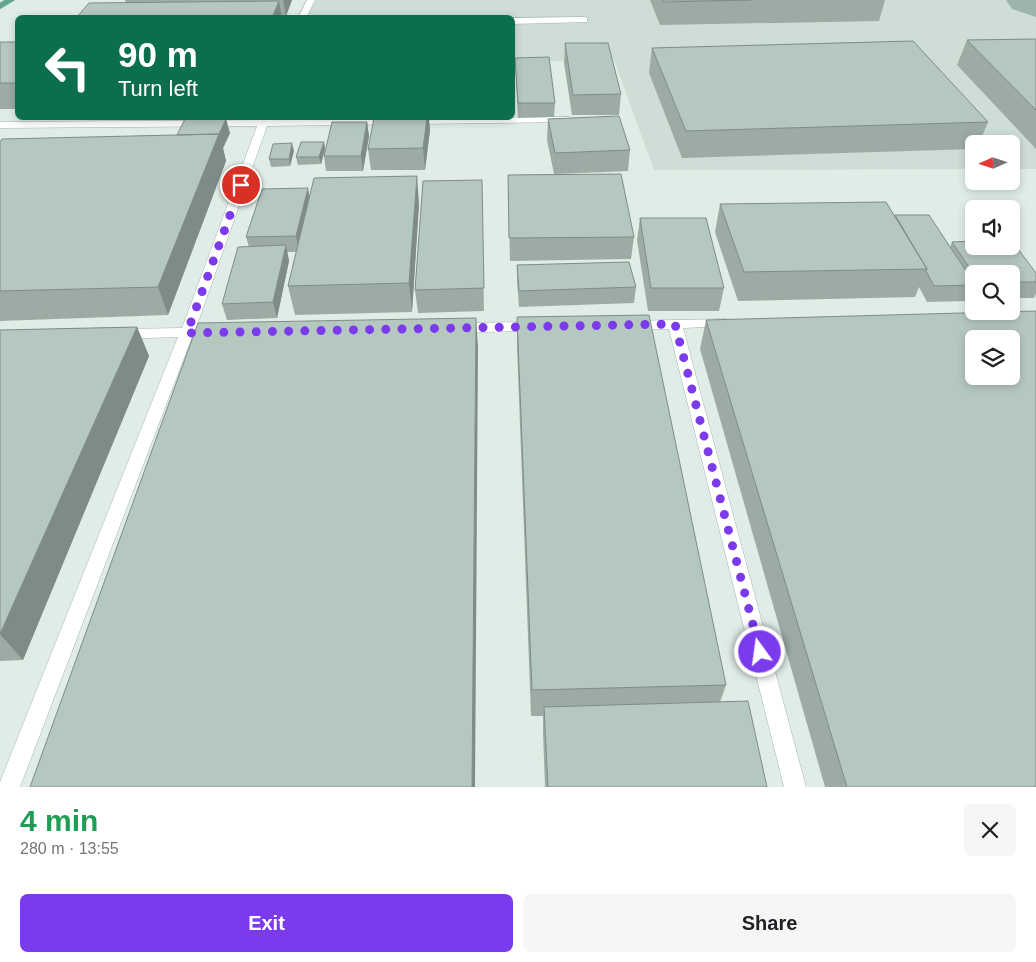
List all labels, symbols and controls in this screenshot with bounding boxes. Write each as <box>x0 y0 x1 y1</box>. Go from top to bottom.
icon: left <box>35 35 100 100</box>
text: 90 m <box>118 35 198 74</box>
text: Turn left <box>118 76 198 101</box>
north arrow <box>965 135 1020 190</box>
map controls <box>965 135 1020 385</box>
pin <box>220 164 262 206</box>
icon: arrive <box>227 171 255 199</box>
button: sound <box>965 200 1020 255</box>
button: search <box>965 265 1020 320</box>
button: layers <box>965 330 1020 385</box>
position arrow <box>733 625 785 677</box>
text: 4 min <box>20 804 98 837</box>
button: close <box>964 804 1016 856</box>
text: 280 m · 13:55 <box>20 840 119 857</box>
button: Exit <box>20 894 513 952</box>
button: Share <box>523 894 1016 952</box>

